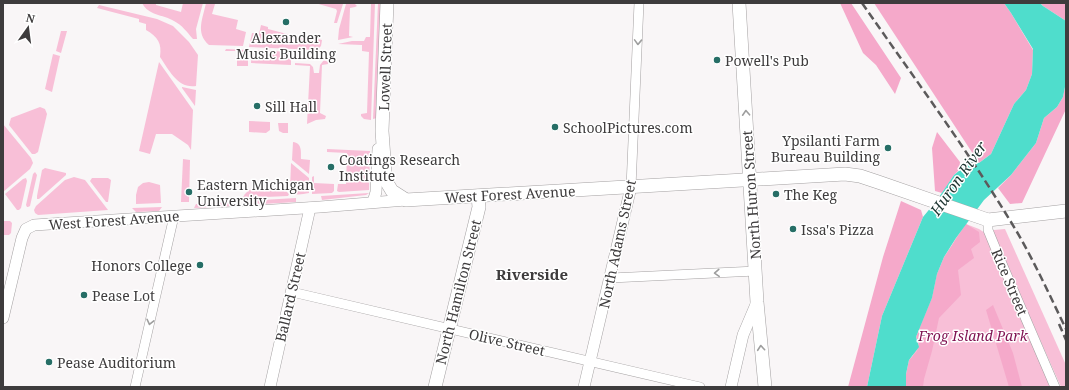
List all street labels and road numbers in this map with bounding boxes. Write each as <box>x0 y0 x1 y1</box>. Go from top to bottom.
street label: Lowell Street <box>374 23 396 111</box>
street label: North Huron Street <box>737 130 765 260</box>
street label: North Adams Street <box>594 178 640 310</box>
street label: West Forest Avenue <box>444 181 576 207</box>
street label: West Forest Avenue <box>48 206 180 234</box>
street label: North Hamilton Street <box>431 218 485 366</box>
street label: Rice Street <box>987 246 1033 318</box>
street label: Ballard Street <box>270 250 310 344</box>
street label: Olive Street <box>467 324 547 360</box>

